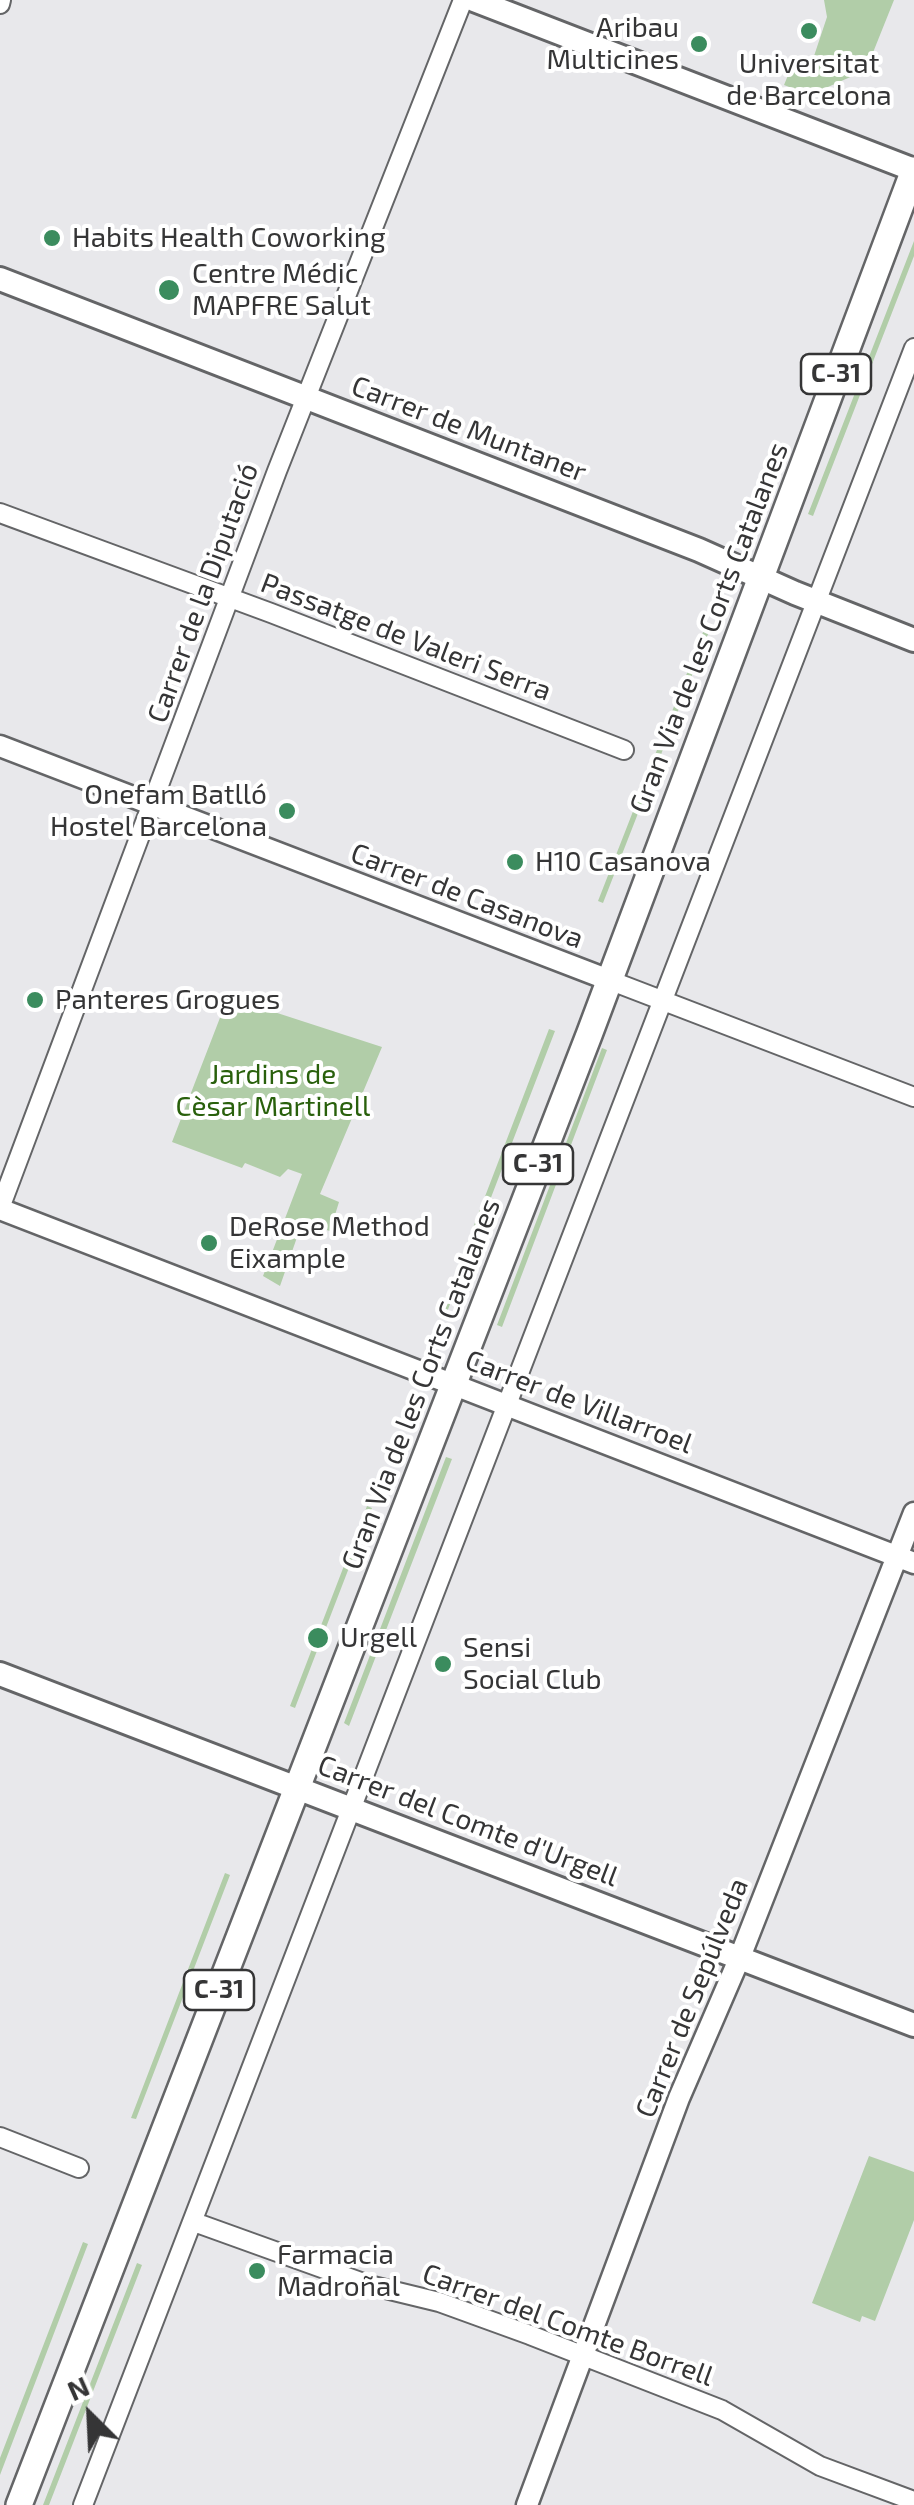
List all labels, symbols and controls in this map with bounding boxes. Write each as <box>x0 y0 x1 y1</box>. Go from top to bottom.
place label: Aribau Multicines <box>547 11 679 77</box>
marker: Universitat de Barcelona <box>798 20 820 42</box>
marker: Aribau Multicines <box>688 33 710 55</box>
place label: Universitat de Barcelona <box>726 47 892 113</box>
place label: Habits Health Coworking <box>72 221 386 255</box>
marker: Habits Health Coworking <box>41 227 63 249</box>
place label: Centre Médic MAPFRE Salut <box>192 257 371 323</box>
marker: Centre Médic MAPFRE Salut <box>156 277 182 303</box>
road number: C-31 <box>801 354 871 394</box>
street label: Carrer de Muntaner <box>347 369 591 489</box>
street label: Gran Via de les Corts Catalanes <box>623 438 795 818</box>
street label: Carrer de la Diputació <box>140 459 266 727</box>
street label: Passatge de Valeri Serra <box>256 566 556 708</box>
place label: Onefam Batlló Hostel Barcelona <box>50 778 267 844</box>
marker: Onefam Batlló Hostel Barcelona <box>276 800 298 822</box>
street label: Carrer de Casanova <box>346 836 588 956</box>
place label: H10 Casanova <box>535 845 711 879</box>
marker: H10 Casanova <box>504 851 526 873</box>
place label: Panteres Grogues <box>55 983 280 1017</box>
marker: Panteres Grogues <box>24 989 46 1011</box>
park label: Jardins de Cèsar Martinell <box>176 1058 370 1124</box>
road number: C-31 <box>503 1144 573 1184</box>
street label: Gran Via de les Corts Catalanes <box>335 1194 507 1574</box>
place label: DeRose Method Eixample <box>229 1210 430 1276</box>
marker: DeRose Method Eixample <box>198 1232 220 1254</box>
street label: Carrer de Villarroel <box>461 1343 697 1461</box>
place label: Urgell <box>340 1621 417 1655</box>
marker: Urgell <box>305 1625 331 1651</box>
place label: Sensi Social Club <box>463 1631 601 1697</box>
marker: Sensi Social Club <box>432 1653 454 1675</box>
street label: Carrer del Comte d'Urgell <box>313 1748 623 1894</box>
street label: Carrer de Sepúlveda <box>629 1873 755 2123</box>
road number: C-31 <box>184 1970 254 2010</box>
place label: Farmacia Madroñal <box>277 2238 400 2304</box>
street label: Carrer del Comte Borrell <box>418 2257 718 2393</box>
marker: Farmacia Madroñal <box>246 2260 268 2282</box>
north arrow <box>40 2365 140 2465</box>
text: N <box>62 2368 94 2407</box>

